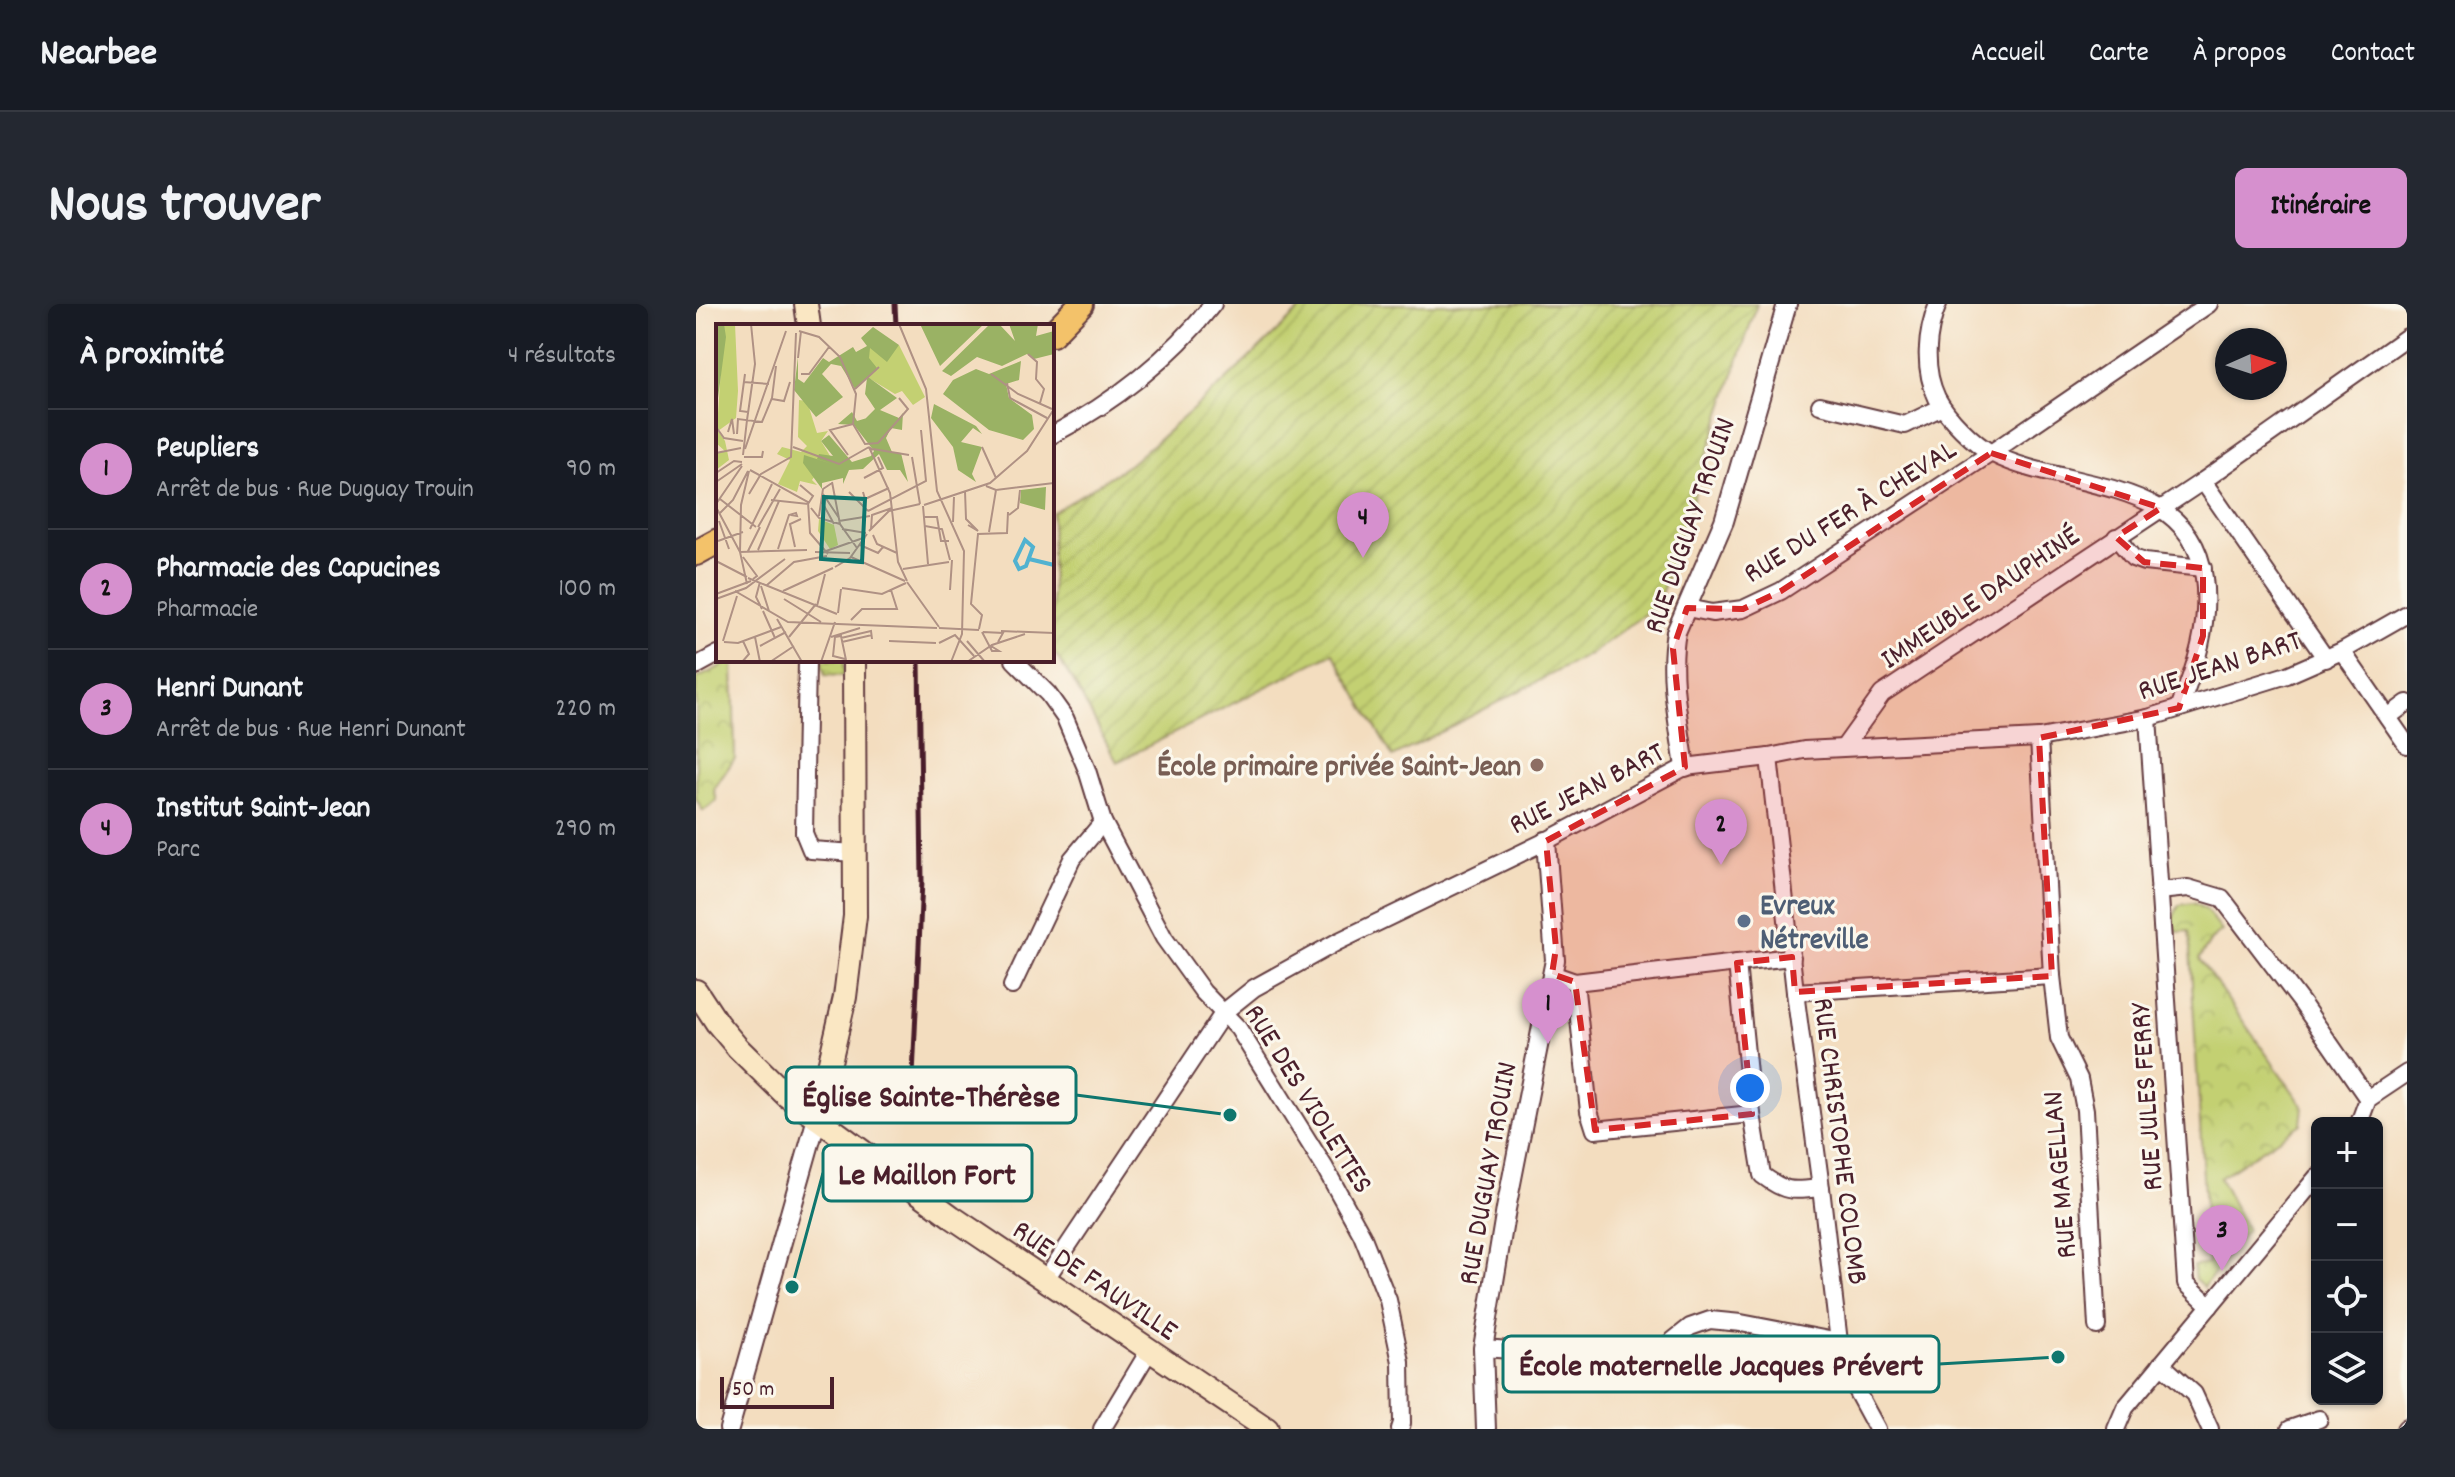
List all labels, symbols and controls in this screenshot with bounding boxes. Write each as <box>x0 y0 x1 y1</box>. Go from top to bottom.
text: Nearbee <box>40 28 157 83</box>
text: Accueil <box>1971 35 2045 75</box>
text: Carte <box>2089 35 2149 75</box>
text: À propos <box>2193 35 2287 75</box>
text: Contact <box>2331 35 2415 75</box>
text: Nous trouver <box>48 168 320 248</box>
button: Itinéraire <box>2235 168 2407 248</box>
inset map <box>716 324 1054 662</box>
north arrow <box>2215 328 2287 400</box>
text: À proximité <box>80 332 224 381</box>
text: 4 résultats <box>508 338 616 375</box>
street label: RUE DUGUAY TROUIN <box>1635 413 1749 640</box>
text: Peupliers <box>156 429 259 472</box>
street label: RUE DU FER À CHEVAL <box>1736 431 1966 597</box>
text: 1 <box>103 451 109 488</box>
text: 90 m <box>566 451 616 488</box>
text: Arrêt de bus · Rue Duguay Trouin <box>156 472 474 509</box>
pin: 4 <box>1337 492 1389 558</box>
street label: IMMEUBLE DAUPHINÉ <box>1873 517 2090 683</box>
text: Pharmacie des Capucines <box>156 549 441 592</box>
text: 2 <box>100 571 112 608</box>
text: 100 m <box>558 571 616 608</box>
text: Pharmacie <box>156 592 258 629</box>
street label: RUE JEAN BART <box>2133 622 2308 715</box>
text: Henri Dunant <box>156 669 303 712</box>
text: 3 <box>100 691 112 728</box>
text: 220 m <box>555 691 616 728</box>
text: Arrêt de bus · Rue Henri Dunant <box>156 712 466 749</box>
street label: RUE JEAN BART <box>1503 733 1673 849</box>
place label: École primaire privée Saint-Jean <box>1157 748 1521 791</box>
marker: École primaire privée Saint-Jean <box>1528 756 1546 774</box>
text: Institut Saint-Jean <box>156 789 370 832</box>
pin: 2 <box>1695 799 1747 865</box>
text: 4 <box>101 811 111 848</box>
text: 290 m <box>555 811 616 848</box>
text: Parc <box>156 832 200 869</box>
place label: Evreux Nétreville <box>1760 887 1869 964</box>
marker: Evreux Nétreville <box>1735 912 1753 930</box>
pin: 1 <box>1522 978 1574 1044</box>
street label: RUE CHRISTOPHE COLOMB <box>1799 996 1876 1288</box>
street label: RUE DES VIOLETTES <box>1231 997 1382 1204</box>
street label: RUE JULES FERRY <box>2121 1000 2177 1192</box>
street label: RUE DUGUAY TROUIN <box>1450 1059 1531 1289</box>
callout: Église Sainte-Thérèse <box>786 1067 1076 1123</box>
your location <box>1730 1068 1770 1108</box>
text: Église Sainte-Thérèse <box>802 1077 1060 1123</box>
street label: RUE MAGELLAN <box>2034 1089 2091 1260</box>
map controls <box>2311 1117 2383 1405</box>
button: + <box>2311 1117 2383 1189</box>
callout: Le Maillon Fort <box>823 1145 1032 1201</box>
text: Le Maillon Fort <box>838 1155 1016 1201</box>
button: − <box>2311 1189 2383 1261</box>
pin: 3 <box>2196 1205 2248 1271</box>
street label: RUE DE FAUVILLE <box>1002 1211 1185 1354</box>
button: locate <box>2311 1261 2383 1333</box>
button: layers <box>2311 1333 2383 1405</box>
callout: École maternelle Jacques Prévert <box>1503 1336 1939 1392</box>
text: École maternelle Jacques Prévert <box>1519 1346 1924 1392</box>
scale bar <box>720 1373 834 1409</box>
text: 50 m <box>732 1375 774 1406</box>

